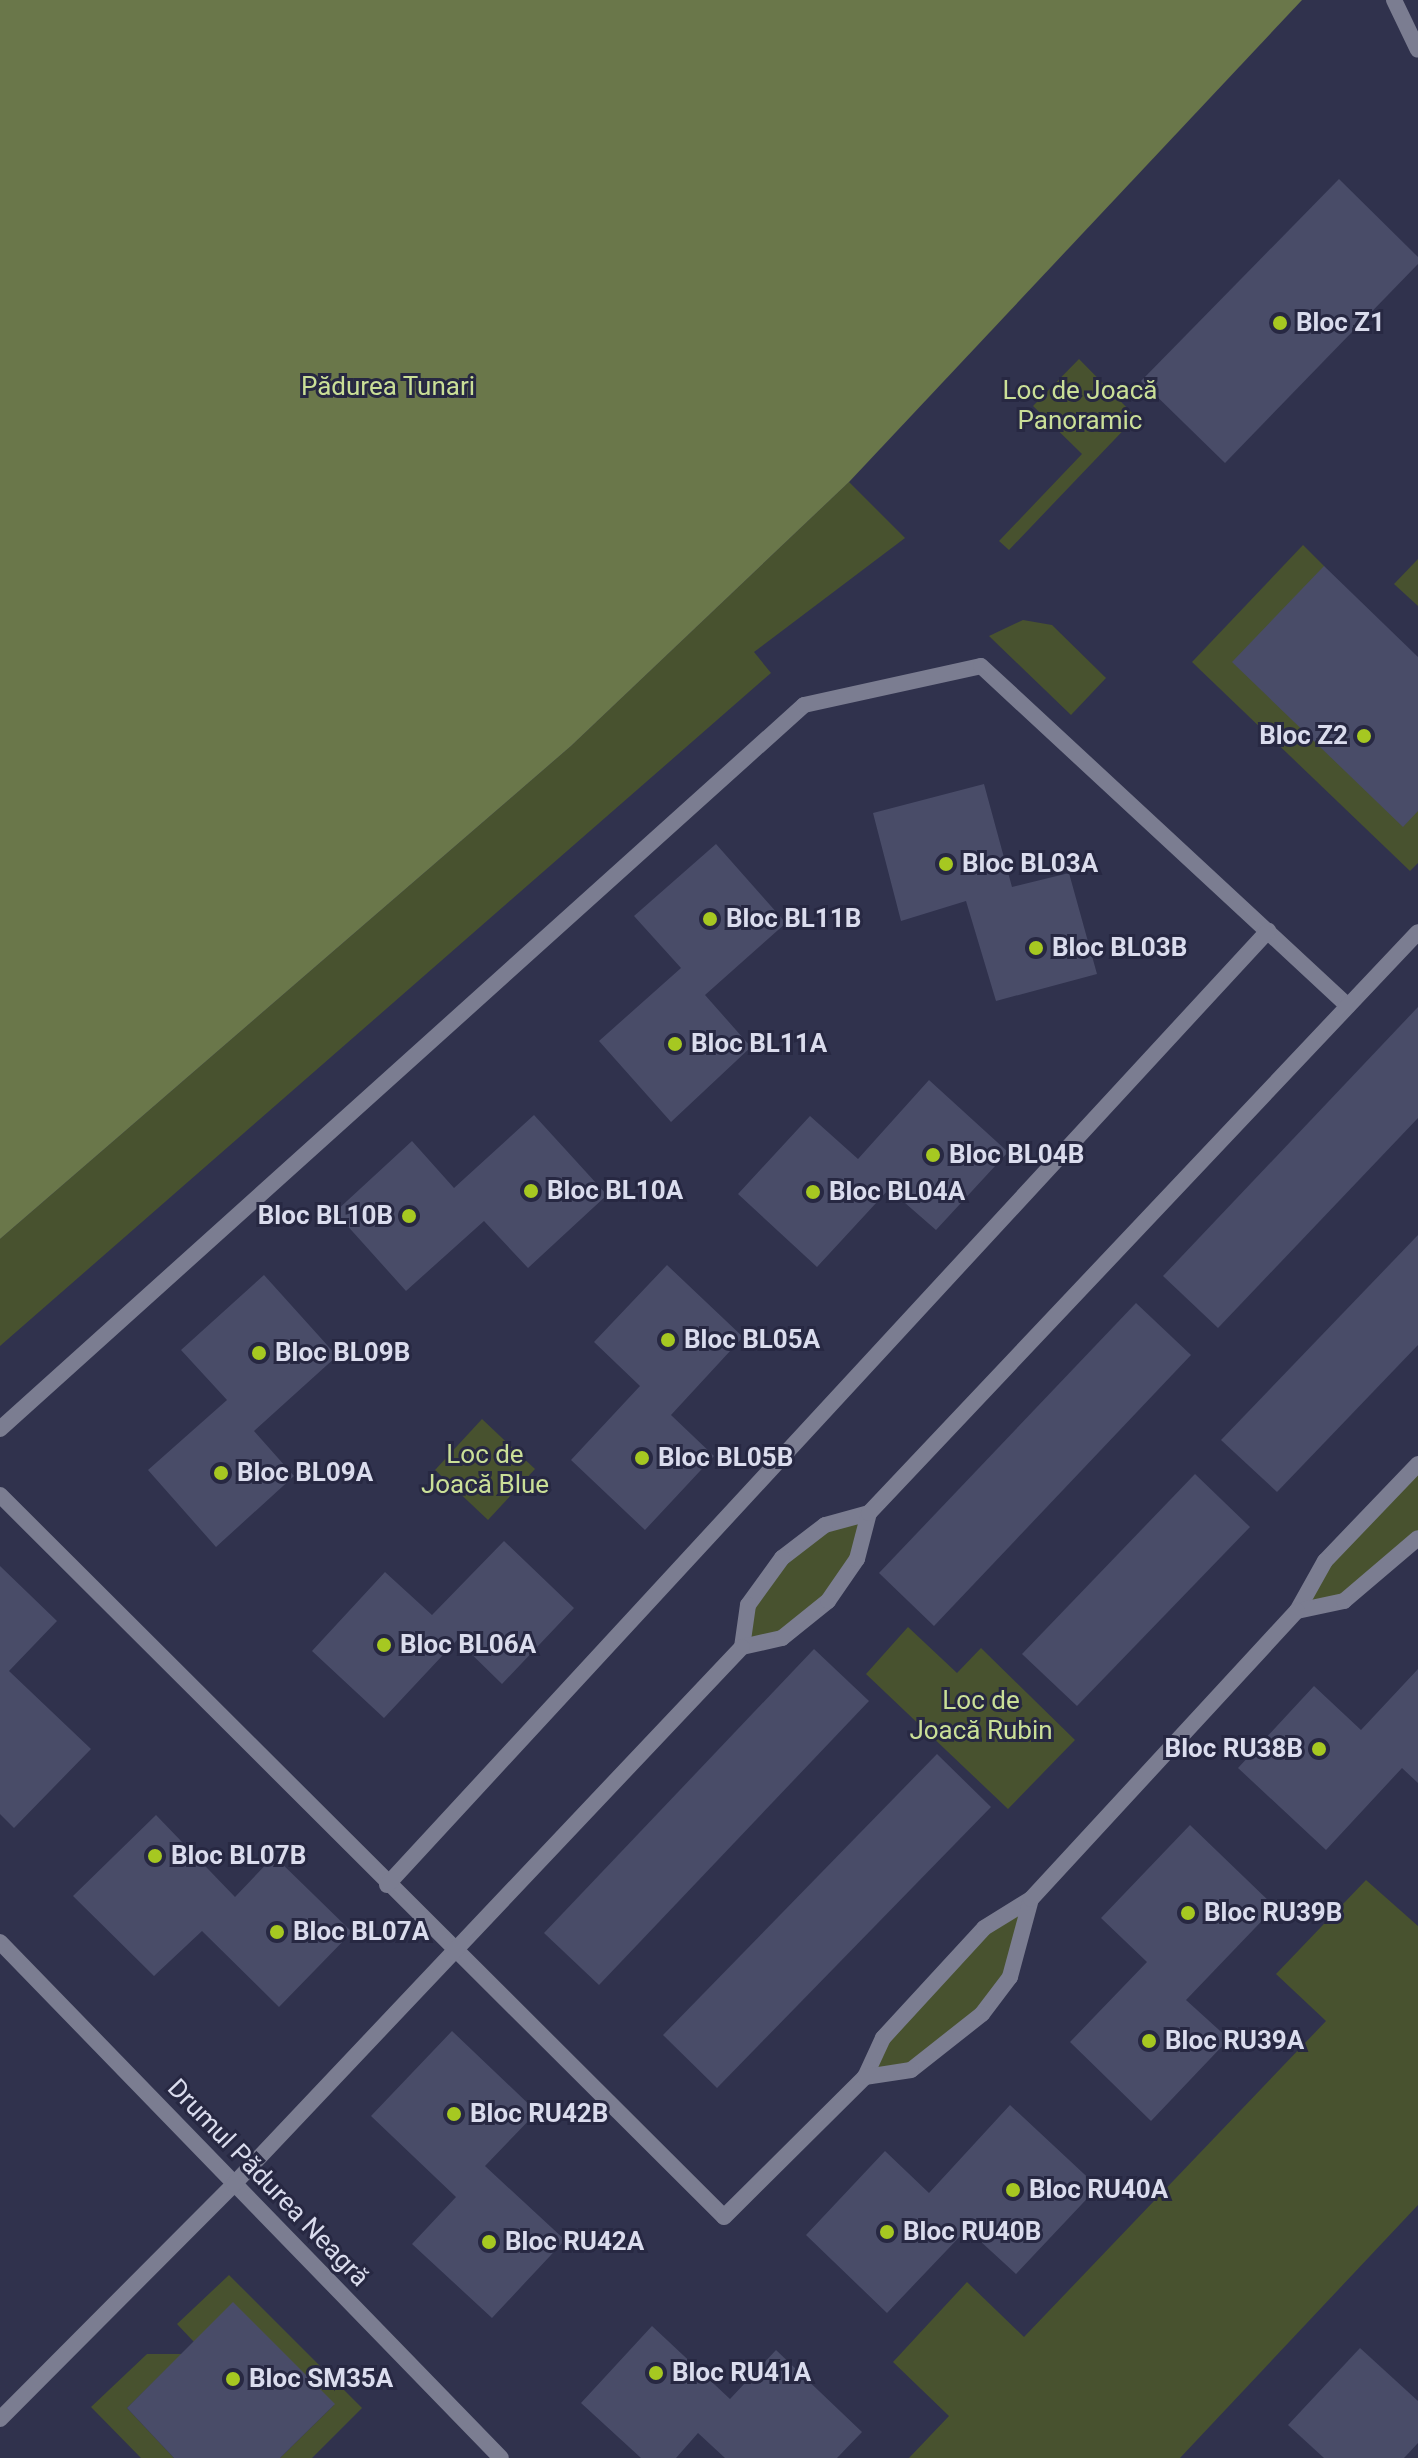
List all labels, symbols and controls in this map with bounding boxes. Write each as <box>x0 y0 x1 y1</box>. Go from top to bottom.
place label: Bloc Z1 <box>1296 307 1385 339</box>
marker: Bloc Z1 <box>1271 314 1289 332</box>
park label: Pădurea Tunari <box>301 371 475 403</box>
park label: Loc de Joacă Panoramic <box>1003 375 1157 436</box>
place label: Bloc Z2 <box>1259 720 1348 752</box>
marker: Bloc Z2 <box>1355 727 1373 745</box>
place label: Bloc BL03A <box>962 848 1098 880</box>
marker: Bloc BL03A <box>937 855 955 873</box>
place label: Bloc BL11B <box>726 903 861 935</box>
marker: Bloc BL11B <box>701 910 719 928</box>
place label: Bloc BL03B <box>1052 932 1187 964</box>
marker: Bloc BL03B <box>1027 939 1045 957</box>
place label: Bloc BL11A <box>691 1028 827 1060</box>
marker: Bloc BL11A <box>666 1035 684 1053</box>
place label: Bloc BL04B <box>949 1139 1084 1171</box>
marker: Bloc BL04B <box>924 1146 942 1164</box>
place label: Bloc BL10A <box>547 1175 683 1207</box>
place label: Bloc BL04A <box>829 1176 965 1208</box>
marker: Bloc BL10A <box>522 1182 540 1200</box>
marker: Bloc BL04A <box>804 1183 822 1201</box>
place label: Bloc BL10B <box>258 1200 393 1232</box>
marker: Bloc BL10B <box>400 1207 418 1225</box>
place label: Bloc BL05A <box>684 1324 820 1356</box>
marker: Bloc BL05A <box>659 1331 677 1349</box>
place label: Bloc BL09B <box>275 1337 410 1369</box>
marker: Bloc BL09B <box>250 1344 268 1362</box>
park label: Loc de Joacă Blue <box>421 1439 549 1500</box>
place label: Bloc BL05B <box>658 1442 793 1474</box>
marker: Bloc BL05B <box>633 1449 651 1467</box>
place label: Bloc BL09A <box>237 1457 373 1489</box>
marker: Bloc BL09A <box>212 1464 230 1482</box>
place label: Bloc BL06A <box>400 1629 536 1661</box>
marker: Bloc BL06A <box>375 1636 393 1654</box>
park label: Loc de Joacă Rubin <box>909 1685 1053 1746</box>
place label: Bloc RU38B <box>1165 1733 1303 1765</box>
marker: Bloc RU38B <box>1310 1740 1328 1758</box>
place label: Bloc BL07B <box>171 1840 306 1872</box>
marker: Bloc BL07B <box>146 1847 164 1865</box>
place label: Bloc RU39B <box>1204 1897 1342 1929</box>
marker: Bloc RU39B <box>1179 1904 1197 1922</box>
place label: Bloc BL07A <box>293 1916 429 1948</box>
marker: Bloc BL07A <box>268 1923 286 1941</box>
place label: Bloc RU39A <box>1165 2025 1304 2057</box>
marker: Bloc RU39A <box>1140 2032 1158 2050</box>
street label: Drumul Pădurea Neagră <box>161 2073 375 2293</box>
place label: Bloc RU42B <box>470 2098 608 2130</box>
marker: Bloc RU42B <box>445 2105 463 2123</box>
place label: Bloc RU40A <box>1029 2174 1168 2206</box>
marker: Bloc RU40A <box>1004 2181 1022 2199</box>
place label: Bloc RU40B <box>903 2216 1041 2248</box>
marker: Bloc RU40B <box>878 2223 896 2241</box>
place label: Bloc RU42A <box>505 2226 644 2258</box>
marker: Bloc RU42A <box>480 2233 498 2251</box>
place label: Bloc RU41A <box>672 2357 811 2389</box>
place label: Bloc SM35A <box>249 2363 393 2395</box>
marker: Bloc RU41A <box>647 2364 665 2382</box>
marker: Bloc SM35A <box>224 2370 242 2388</box>

